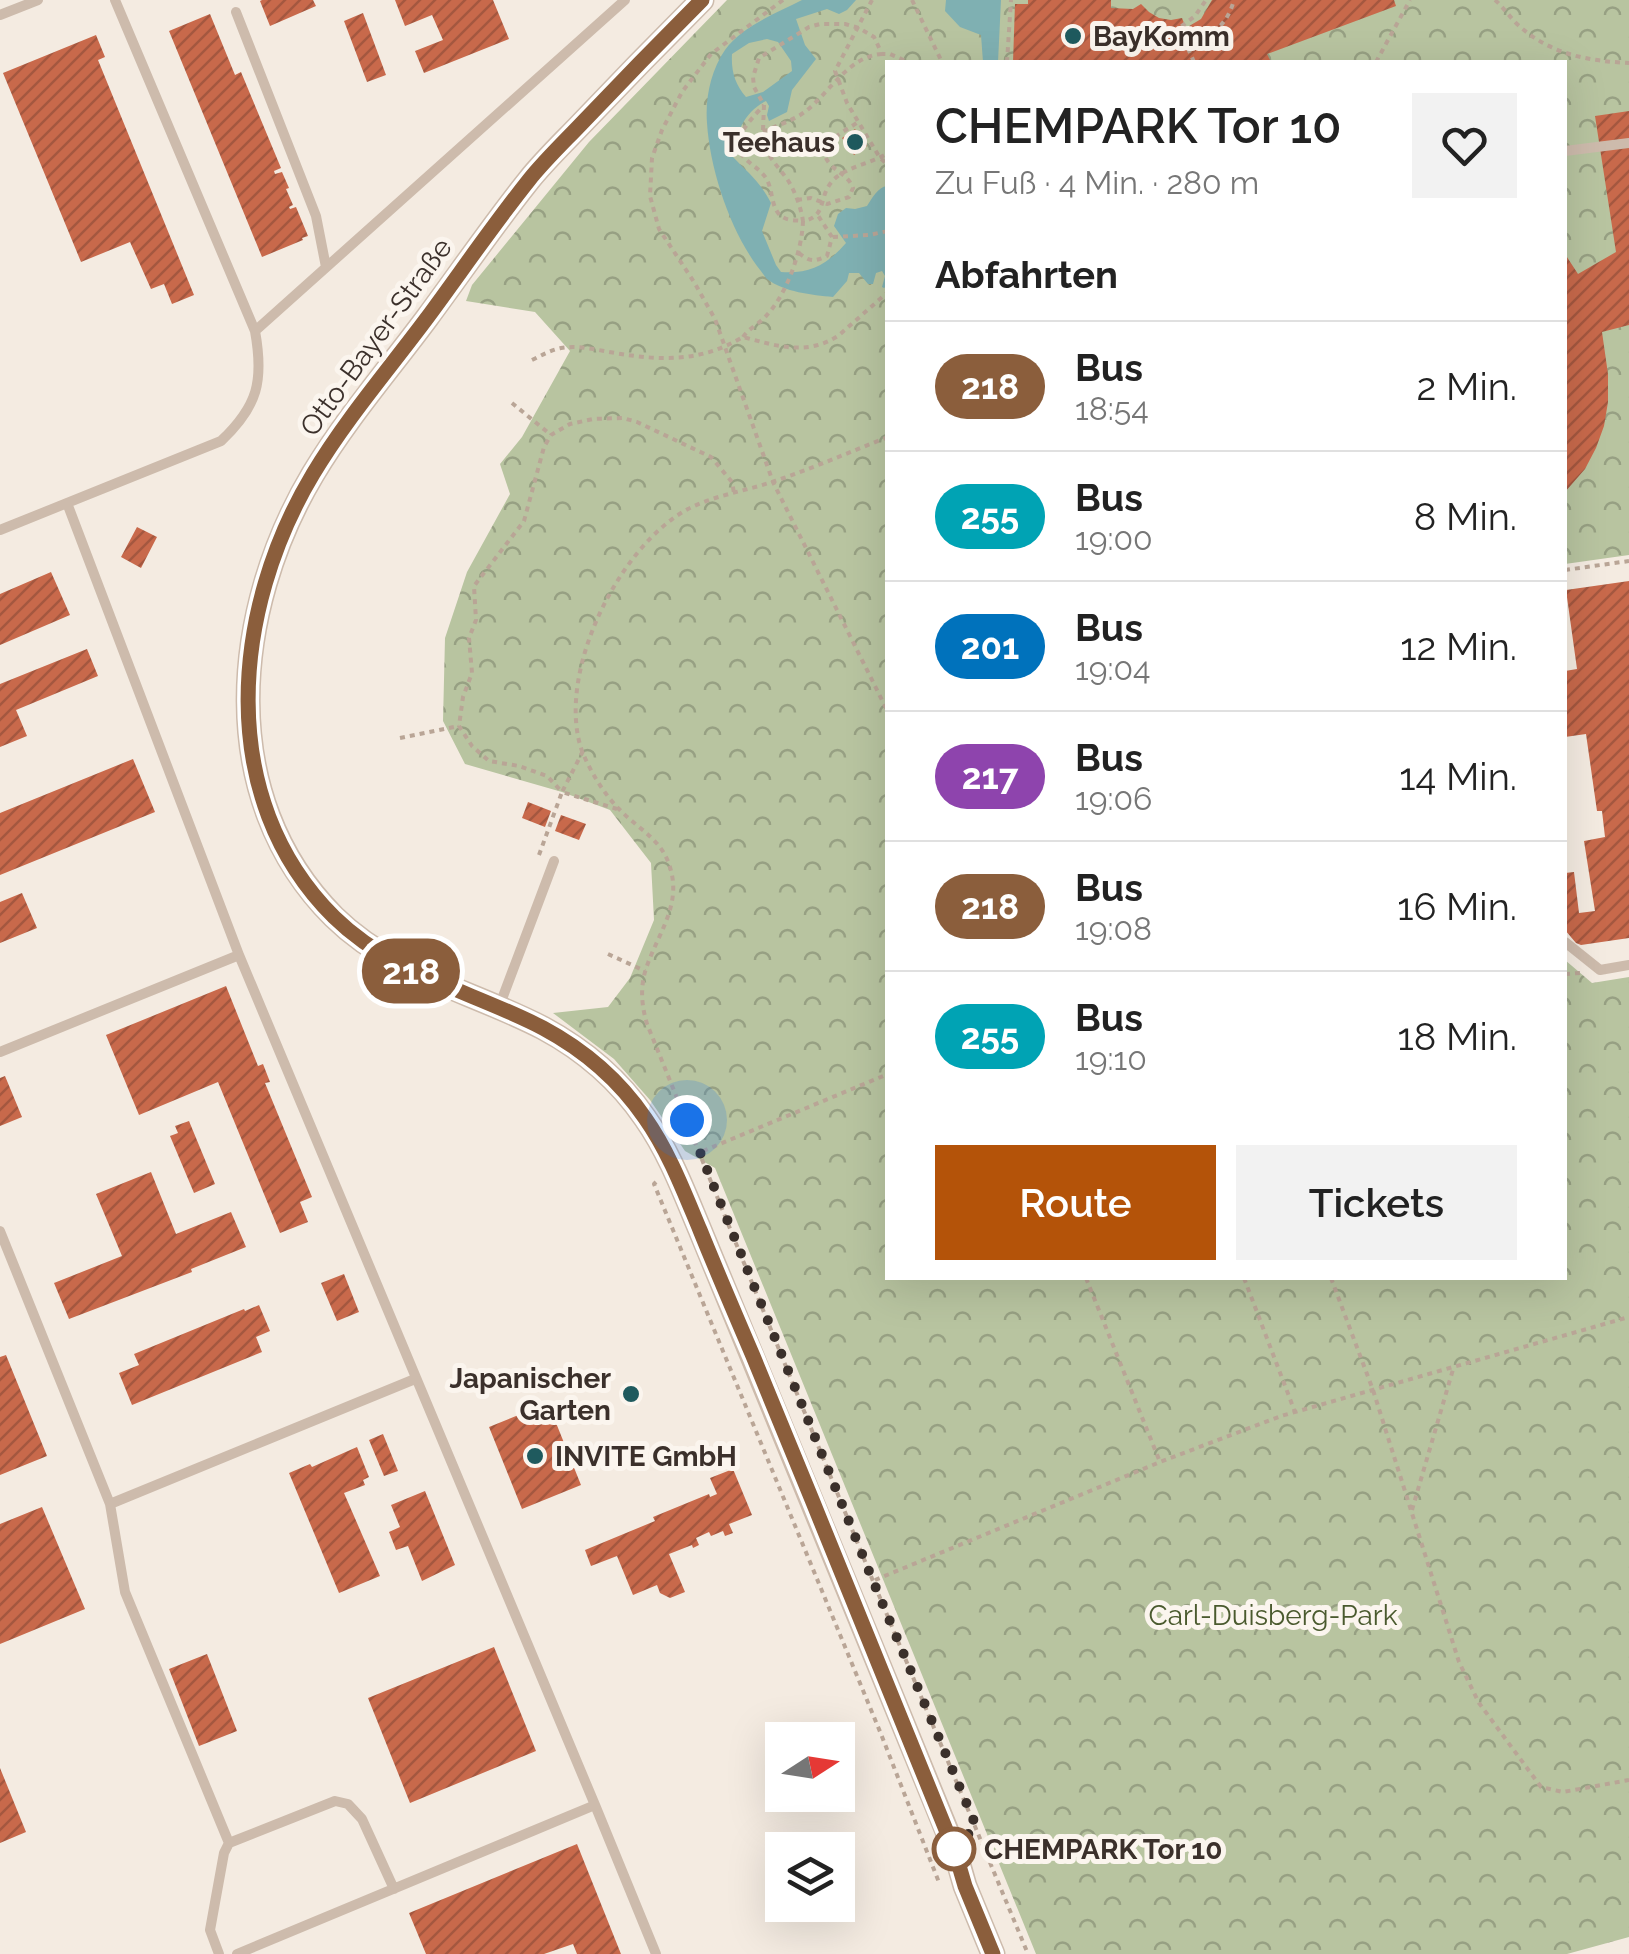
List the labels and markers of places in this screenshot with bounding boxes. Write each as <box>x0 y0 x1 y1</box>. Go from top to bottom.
place label: BayKomm <box>1093 20 1230 53</box>
marker: BayKomm <box>1062 25 1084 47</box>
place label: Teehaus <box>723 126 835 159</box>
marker: Teehaus <box>844 131 866 153</box>
place label: Japanischer Garten <box>449 1362 611 1427</box>
marker: Japanischer Garten <box>620 1383 642 1405</box>
place label: INVITE GmbH <box>555 1440 737 1473</box>
marker: INVITE GmbH <box>524 1445 546 1467</box>
marker: CHEMPARK Tor 10 <box>933 1828 975 1870</box>
place label: CHEMPARK Tor 10 <box>984 1833 1222 1866</box>

